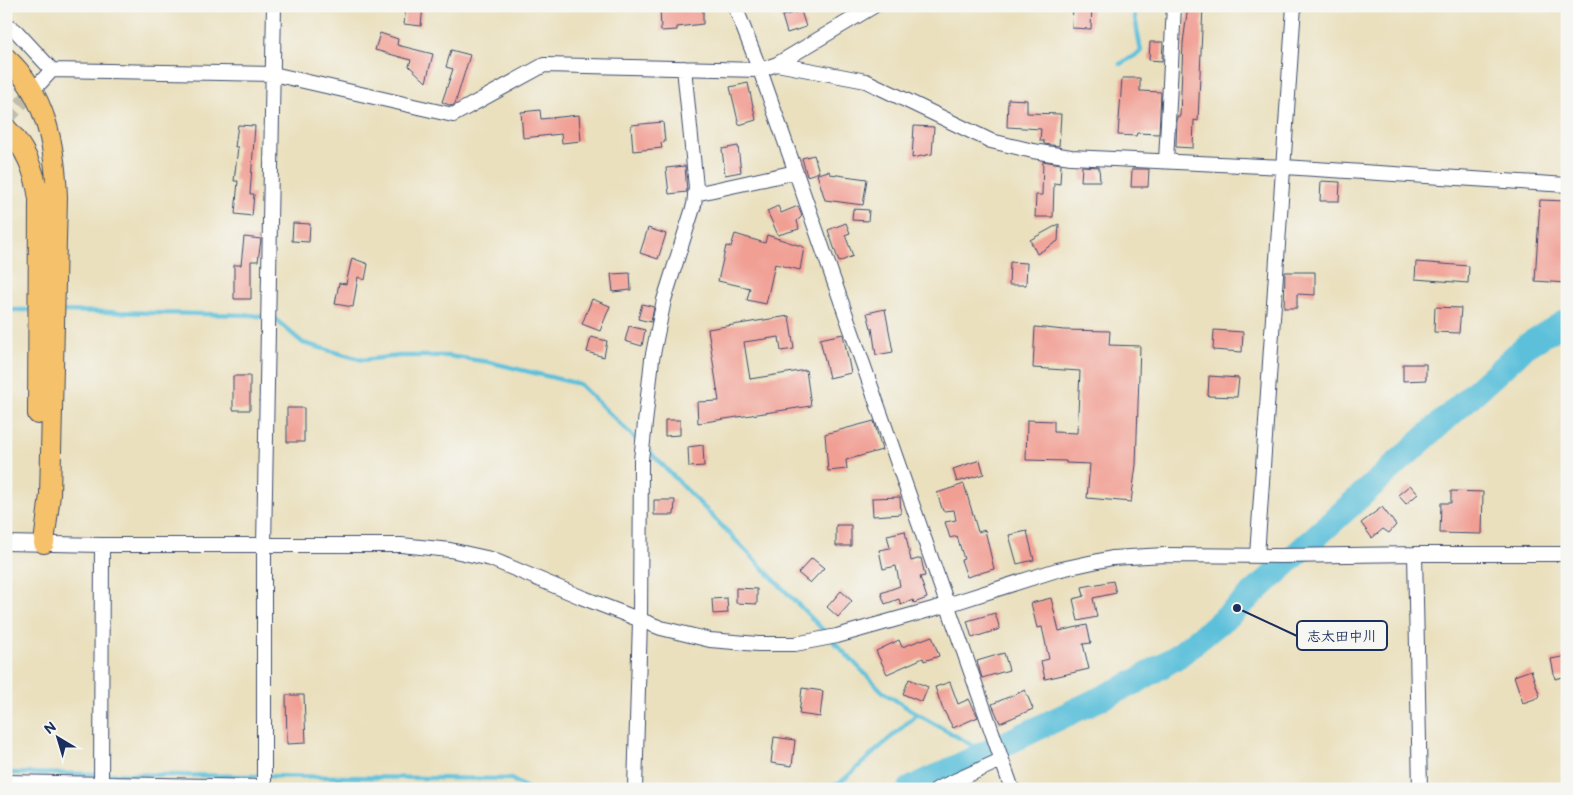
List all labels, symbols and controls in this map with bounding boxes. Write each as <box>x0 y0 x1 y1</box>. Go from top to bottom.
callout: 志太田中川 <box>1297 621 1387 650</box>
text: 志太田中川 <box>1307 628 1377 645</box>
north arrow <box>32 712 82 762</box>
text: N <box>41 718 60 738</box>

